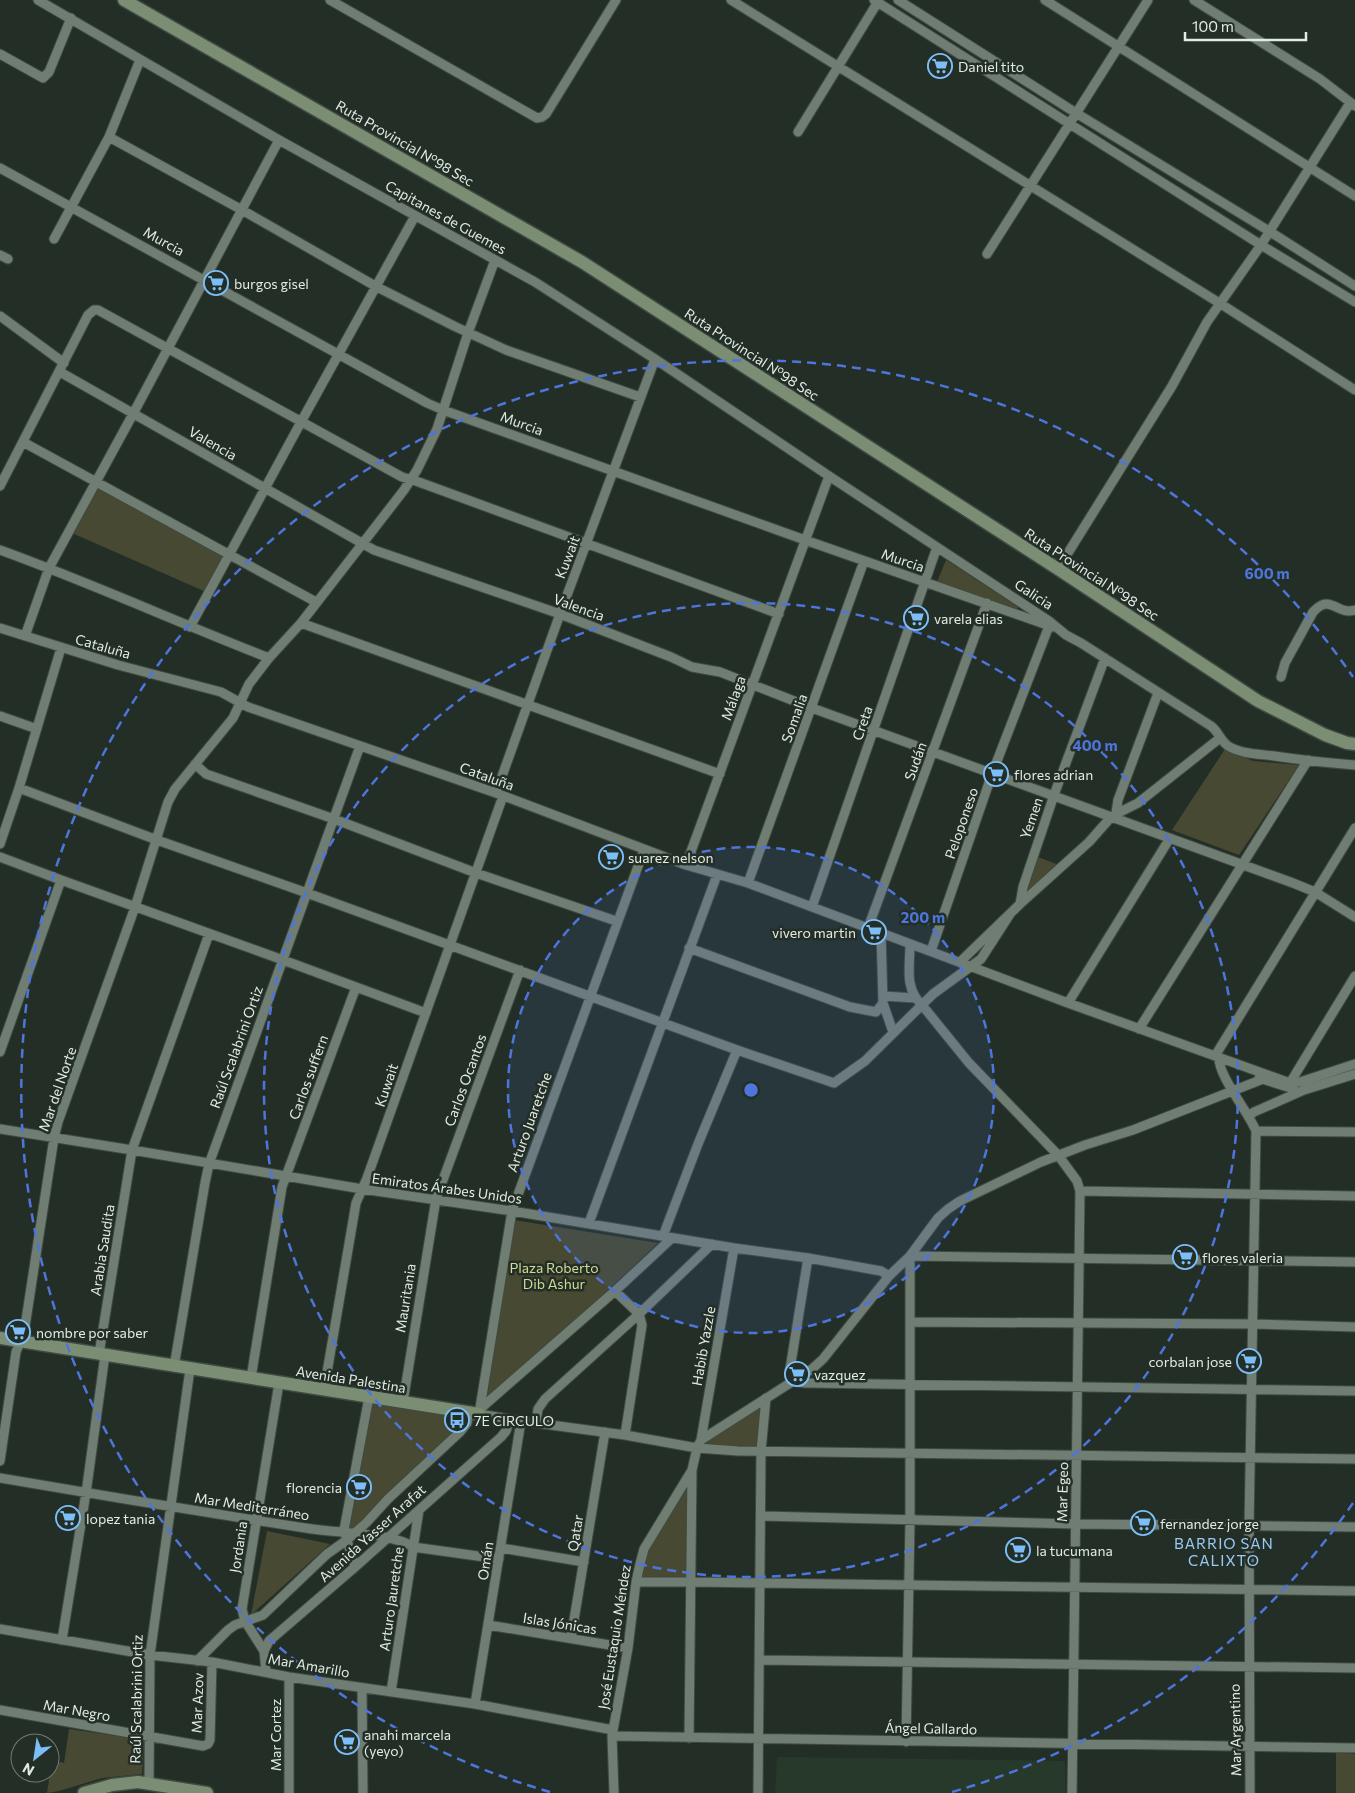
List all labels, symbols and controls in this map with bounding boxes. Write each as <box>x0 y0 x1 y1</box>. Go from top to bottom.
scale bar <box>1185 10 1306 42</box>
text: 100 m <box>1192 17 1234 35</box>
supermarket icon: Daniel tito <box>927 53 953 79</box>
place label: Daniel tito <box>958 58 1024 75</box>
street label: Ruta Provincial Nº98 Sec <box>333 96 477 190</box>
street label: Capitanes de Guemes <box>382 177 510 257</box>
street label: Murcia <box>140 223 188 259</box>
supermarket icon: burgos gisel <box>203 270 229 296</box>
place label: burgos gisel <box>234 275 309 292</box>
street label: Ruta Provincial Nº98 Sec <box>682 304 822 404</box>
street label: Murcia <box>498 407 546 439</box>
street label: Valencia <box>186 422 240 464</box>
street label: Ruta Provincial Nº98 Sec <box>1022 524 1162 624</box>
street label: Kuwait <box>551 533 583 581</box>
street label: Murcia <box>879 545 927 575</box>
text: 600 m <box>1244 564 1290 582</box>
street label: Galicia <box>1012 575 1056 613</box>
street label: Valencia <box>551 590 607 624</box>
supermarket icon: varela elias <box>903 605 929 631</box>
place label: varela elias <box>934 610 1003 627</box>
street label: Cataluña <box>73 630 133 662</box>
street label: Málaga <box>717 673 749 723</box>
street label: Somalia <box>777 691 811 745</box>
street label: Creta <box>848 704 876 742</box>
text: 400 m <box>1072 736 1118 754</box>
street label: Sudán <box>900 740 930 782</box>
street label: Cataluña <box>457 758 517 794</box>
supermarket icon: flores adrian <box>983 761 1009 787</box>
place label: flores adrian <box>1014 766 1093 783</box>
street label: Peloponeso <box>941 785 981 861</box>
street label: Yemen <box>1016 795 1046 841</box>
supermarket icon: suarez nelson <box>598 844 624 870</box>
place label: suarez nelson <box>628 849 714 866</box>
text: 200 m <box>901 908 945 926</box>
supermarket icon: vivero martin <box>861 919 887 945</box>
place label: vivero martin <box>772 924 856 941</box>
street label: Raúl Scalabrini Ortiz <box>206 983 266 1111</box>
street label: Carlos Ocantos <box>440 1031 490 1129</box>
street label: Carlos suffern <box>285 1032 331 1122</box>
street label: Mar del Norte <box>35 1045 79 1133</box>
street label: Kuwait <box>371 1061 401 1109</box>
street label: Arturo Juaretche <box>503 1070 555 1174</box>
centre of rings <box>742 1081 760 1099</box>
street label: Emiratos Árabes Unidos <box>371 1169 523 1207</box>
street label: Arabia Saudita <box>86 1203 118 1297</box>
supermarket icon: flores valeria <box>1172 1244 1198 1270</box>
place label: flores valeria <box>1202 1249 1283 1266</box>
park label: Plaza Roberto Dib Ashur <box>509 1259 599 1292</box>
street label: Mauritania <box>391 1262 419 1334</box>
street label: Habib Yazzle <box>688 1305 718 1387</box>
supermarket icon: nombre por saber <box>5 1319 31 1345</box>
place label: nombre por saber <box>36 1324 149 1341</box>
supermarket icon: corbalan jose <box>1236 1348 1262 1374</box>
place label: corbalan jose <box>1148 1353 1232 1370</box>
supermarket icon: vazquez <box>784 1361 810 1387</box>
street label: Avenida Palestina <box>295 1362 407 1396</box>
place label: vazquez <box>814 1366 866 1383</box>
bus stop icon: 7E CIRCULO <box>444 1407 470 1433</box>
place label: 7E CIRCULO <box>474 1412 554 1429</box>
street label: Mar Egeo <box>1053 1462 1071 1522</box>
supermarket icon: florencia <box>346 1474 372 1500</box>
place label: florencia <box>286 1479 342 1496</box>
street label: Avenida Yasser Arafat <box>315 1481 429 1585</box>
street label: Mar Mediterráneo <box>193 1488 311 1524</box>
supermarket icon: lopez tania <box>55 1505 81 1531</box>
place label: lopez tania <box>86 1510 155 1527</box>
supermarket icon: fernandez jorge <box>1130 1510 1156 1536</box>
street label: Qatar <box>564 1513 586 1553</box>
place label: fernandez jorge <box>1160 1515 1259 1532</box>
street label: Jordania <box>226 1520 250 1574</box>
district label: BARRIO SAN CALIXTO <box>1174 1534 1274 1569</box>
supermarket icon: la tucumana <box>1005 1537 1031 1563</box>
street label: Omán <box>474 1540 496 1582</box>
place label: la tucumana <box>1036 1542 1113 1559</box>
street label: Arturo Jauretche <box>375 1546 407 1652</box>
street label: José Eustaquio Méndez <box>594 1563 634 1710</box>
street label: Islas Jónicas <box>522 1609 598 1637</box>
street label: Raúl Scalabrini Ortiz <box>126 1634 146 1764</box>
street label: Mar Amarillo <box>267 1649 351 1681</box>
street label: Mar Azov <box>187 1672 207 1734</box>
street label: Mar Argentino <box>1226 1684 1244 1776</box>
street label: Mar Negro <box>42 1696 112 1724</box>
street label: Mar Cortez <box>267 1699 284 1771</box>
street label: Ángel Gallardo <box>885 1719 977 1737</box>
place label: anahi marcela (yeyo) <box>364 1726 451 1759</box>
supermarket icon: anahi marcela (yeyo) <box>334 1729 360 1755</box>
north arrow <box>10 1733 60 1783</box>
text: N <box>19 1760 37 1780</box>

